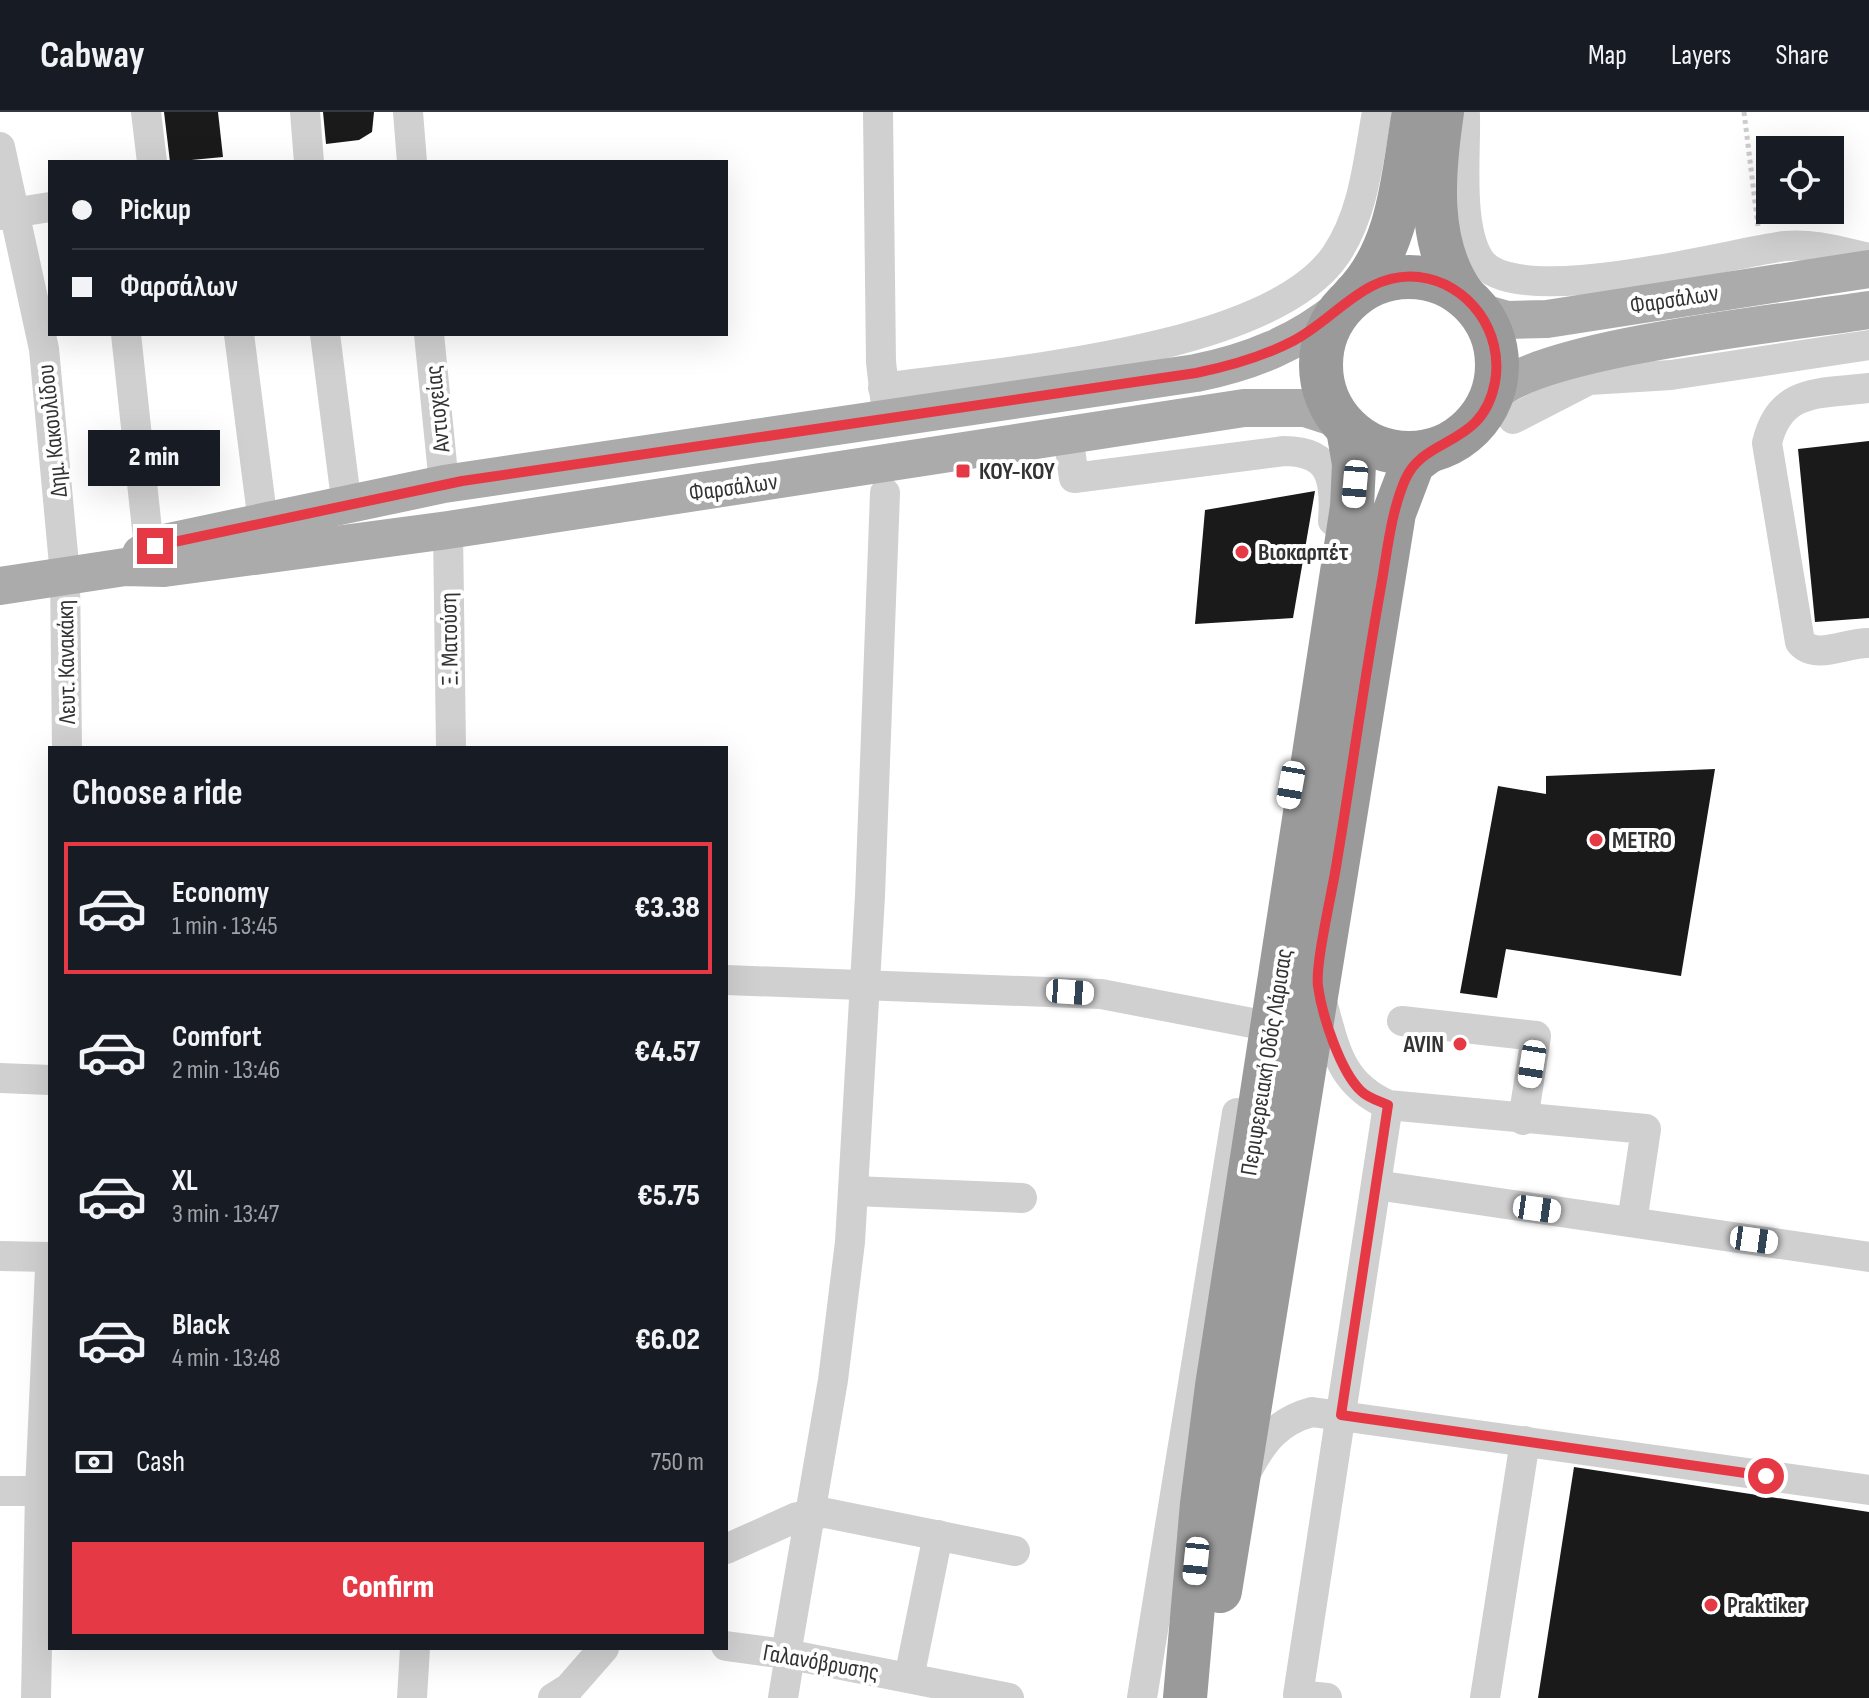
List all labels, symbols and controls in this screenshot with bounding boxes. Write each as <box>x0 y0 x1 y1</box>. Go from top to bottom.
text: Cabway <box>40 33 145 78</box>
text: Map <box>1588 39 1627 72</box>
text: Layers <box>1671 39 1731 72</box>
text: Share <box>1775 39 1829 72</box>
map controls <box>1756 136 1844 224</box>
button: locate <box>1756 136 1844 224</box>
text: Pickup <box>120 192 191 228</box>
text: Φαρσάλων <box>120 269 238 305</box>
street label: Φαρσάλων <box>1628 278 1720 321</box>
street label: Δημ. Κακουλίδου <box>31 363 74 499</box>
street label: Αντιοχείας <box>419 364 457 455</box>
callout: 2 min <box>89 430 221 486</box>
text: 2 min <box>129 442 179 473</box>
place label: ΚΟΥ-ΚΟΥ <box>979 457 1055 486</box>
car <box>1341 459 1369 509</box>
marker: ΚΟΥ-ΚΟΥ <box>954 462 972 480</box>
street label: Φαρσάλων <box>687 467 779 508</box>
route end <box>137 528 173 564</box>
place label: Βιοκαρπέτ <box>1258 538 1349 567</box>
marker: Βιοκαρπέτ <box>1233 543 1251 561</box>
street label: Ξ. Ματούση <box>434 592 465 686</box>
street label: Λευτ. Κανακάκη <box>51 600 82 725</box>
car <box>1275 759 1307 811</box>
text: Choose a ride <box>72 772 243 815</box>
place label: METRO <box>1612 826 1672 855</box>
marker: METRO <box>1587 831 1605 849</box>
icon: car <box>76 872 148 944</box>
text: Economy <box>172 875 269 911</box>
text: €3.38 <box>634 890 700 926</box>
text: 1 min · 13:45 <box>172 911 278 942</box>
street label: Περιφερειακή Οδός Λάρισας <box>1234 947 1299 1178</box>
car <box>1045 978 1095 1006</box>
icon: car <box>76 1016 148 1088</box>
text: Comfort <box>172 1019 262 1055</box>
place label: AVIN <box>1403 1030 1444 1059</box>
text: €4.57 <box>635 1034 700 1070</box>
marker: AVIN <box>1451 1035 1469 1053</box>
car <box>1516 1038 1548 1090</box>
text: 2 min · 13:46 <box>172 1055 280 1086</box>
icon: car <box>76 1160 148 1232</box>
text: XL <box>172 1163 198 1199</box>
text: €5.75 <box>637 1178 700 1214</box>
car <box>1512 1194 1562 1224</box>
text: 3 min · 13:47 <box>172 1199 279 1230</box>
car <box>1729 1225 1779 1255</box>
icon: car <box>76 1304 148 1376</box>
text: Black <box>172 1307 230 1343</box>
text: €6.02 <box>635 1322 700 1358</box>
text: 4 min · 13:48 <box>172 1343 280 1374</box>
icon: cash <box>72 1440 116 1484</box>
text: Cash <box>136 1444 185 1480</box>
text: 750 m <box>651 1447 704 1478</box>
route start <box>1748 1458 1784 1494</box>
car <box>1182 1536 1210 1586</box>
button: Confirm <box>72 1542 704 1634</box>
place label: Praktiker <box>1727 1591 1806 1620</box>
marker: Praktiker <box>1702 1596 1720 1614</box>
street label: Γαλανόβρυσης <box>761 1638 881 1687</box>

